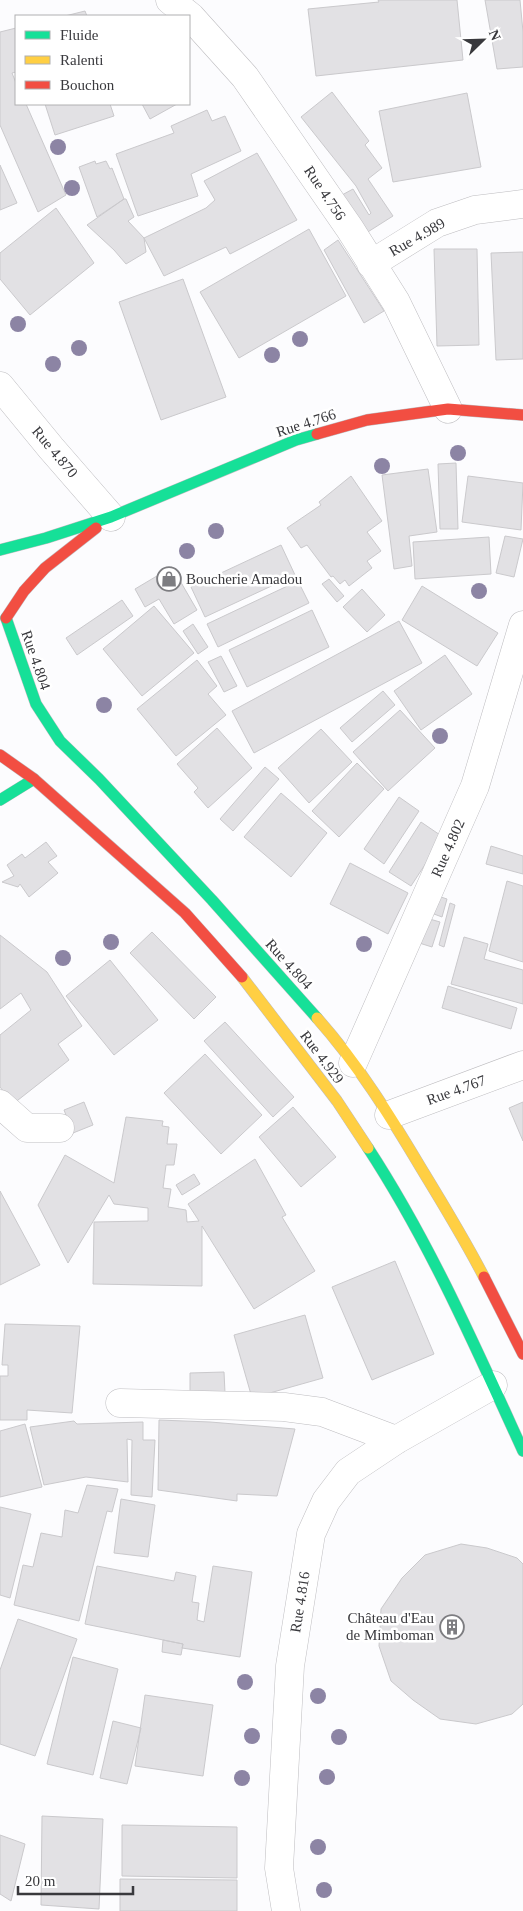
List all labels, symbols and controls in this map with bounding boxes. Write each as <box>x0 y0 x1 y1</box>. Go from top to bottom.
legend <box>15 15 190 105</box>
north arrow <box>458 15 508 65</box>
text: Fluide <box>60 27 99 43</box>
text: N <box>486 28 503 43</box>
text: Ralenti <box>60 52 103 68</box>
text: Bouchon <box>60 77 115 93</box>
street label: Rue 4.756 <box>301 163 349 223</box>
street label: Rue 4.989 <box>386 215 448 259</box>
street label: Rue 4.766 <box>274 406 338 440</box>
street label: Rue 4.870 <box>29 423 81 481</box>
shop icon: Boucherie Amadou <box>156 566 182 592</box>
place label: Boucherie Amadou <box>186 571 303 587</box>
street label: Rue 4.804 <box>18 628 54 692</box>
street label: Rue 4.802 <box>428 817 468 879</box>
street label: Rue 4.804 <box>262 936 316 993</box>
street label: Rue 4.929 <box>297 1028 347 1086</box>
street label: Rue 4.767 <box>424 1072 488 1108</box>
street label: Rue 4.816 <box>287 1570 313 1634</box>
place label: Château d'Eau de Mimboman <box>346 1610 434 1643</box>
building icon: Château d'Eau de Mimboman <box>439 1614 465 1640</box>
scale bar <box>18 1864 132 1896</box>
text: 20 m <box>25 1873 56 1889</box>

